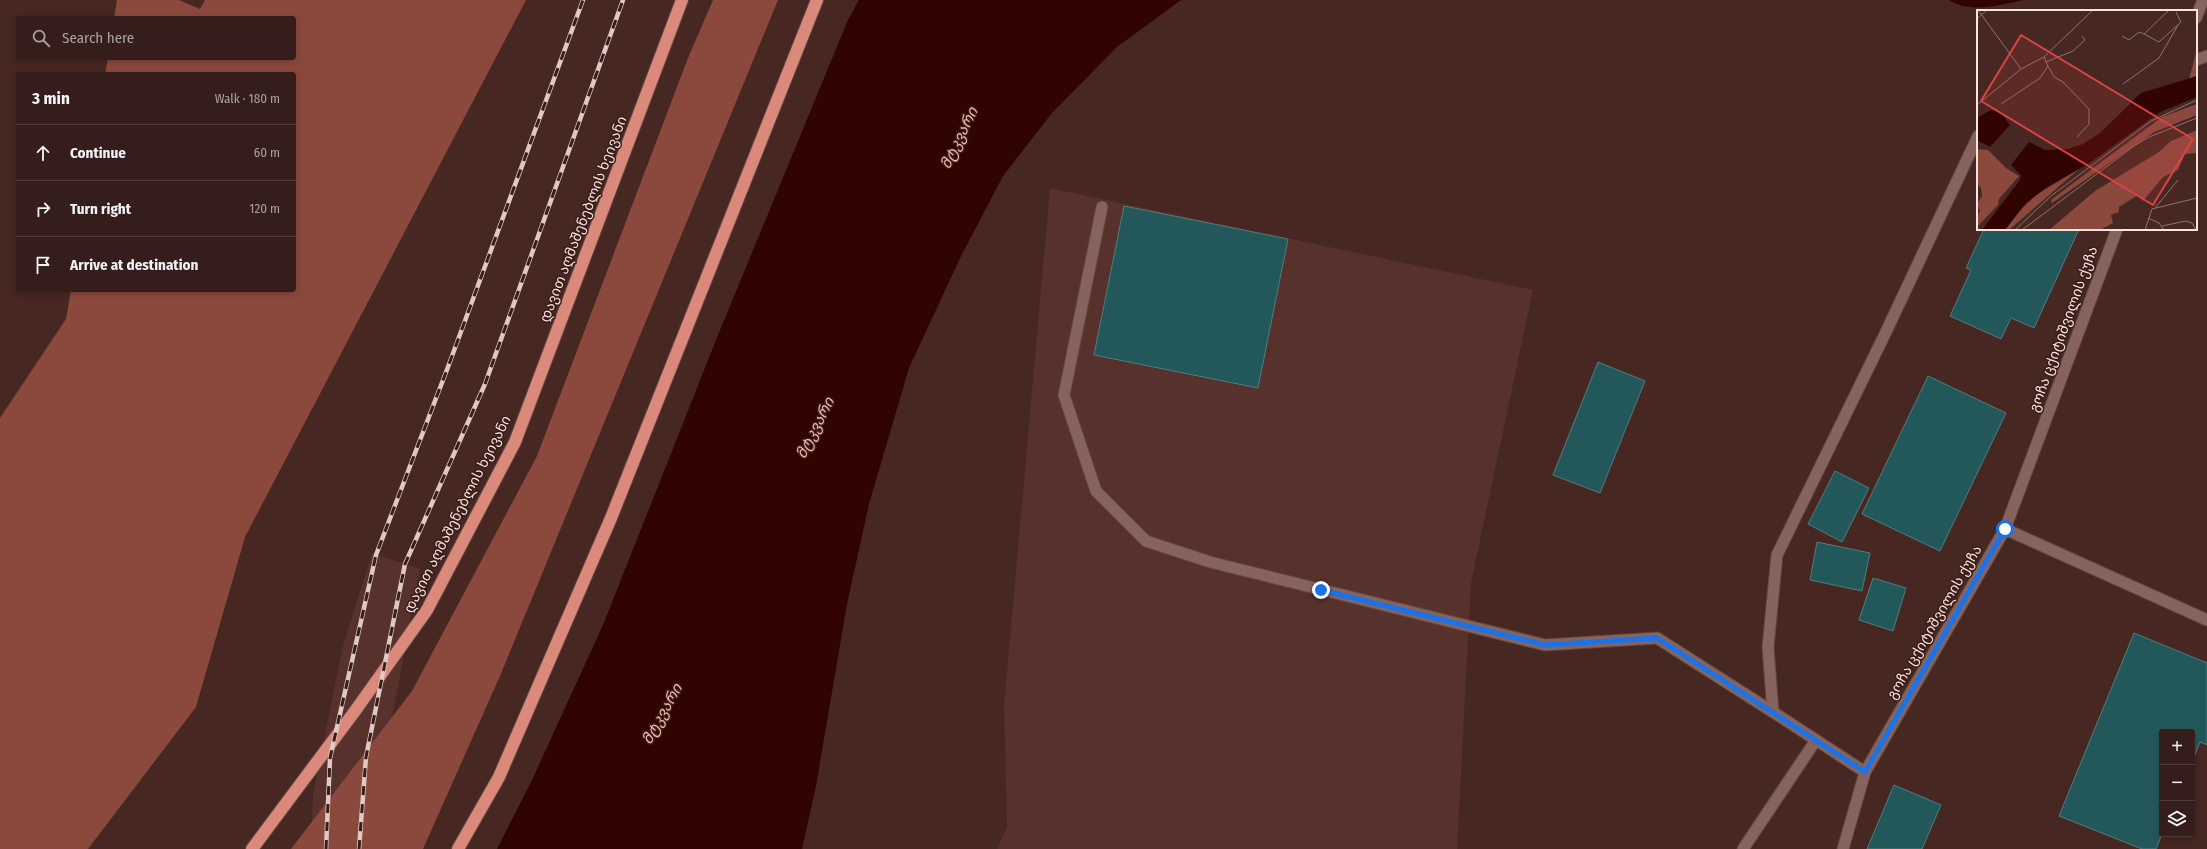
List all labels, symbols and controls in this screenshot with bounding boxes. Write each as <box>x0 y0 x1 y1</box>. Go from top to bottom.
inset map <box>1977 10 2197 230</box>
search box <box>16 16 296 60</box>
icon: search <box>30 27 52 49</box>
text: Search here <box>62 29 134 47</box>
text: 3 min <box>32 88 70 109</box>
text: Walk · 180 m <box>215 91 280 106</box>
water label: მტკვარი <box>936 103 982 172</box>
street label: დავით აღმაშენებლის ხეივანი <box>536 114 631 325</box>
icon: ahead <box>32 142 54 164</box>
text: Continue <box>70 144 126 162</box>
text: 60 m <box>254 145 280 160</box>
icon: right <box>32 198 54 220</box>
text: Turn right <box>70 200 131 218</box>
text: 120 m <box>249 201 280 216</box>
street label: გოჩა ცქიტიშვილის ქუჩა <box>2026 244 2101 414</box>
icon: arrive <box>32 254 54 276</box>
text: Arrive at destination <box>70 256 198 274</box>
water label: მტკვარი <box>792 393 839 462</box>
street label: დავით აღმაშენებლის ხეივანი <box>400 413 515 616</box>
route start <box>1996 520 2014 538</box>
street label: გოჩა ცქიტიშვილის ქუჩა <box>1883 542 1986 702</box>
route end <box>1312 581 1330 599</box>
water label: მტკვარი <box>638 679 687 747</box>
map controls <box>2159 729 2195 837</box>
button: + <box>2159 729 2195 765</box>
button: − <box>2159 765 2195 801</box>
button: layers <box>2159 801 2195 837</box>

